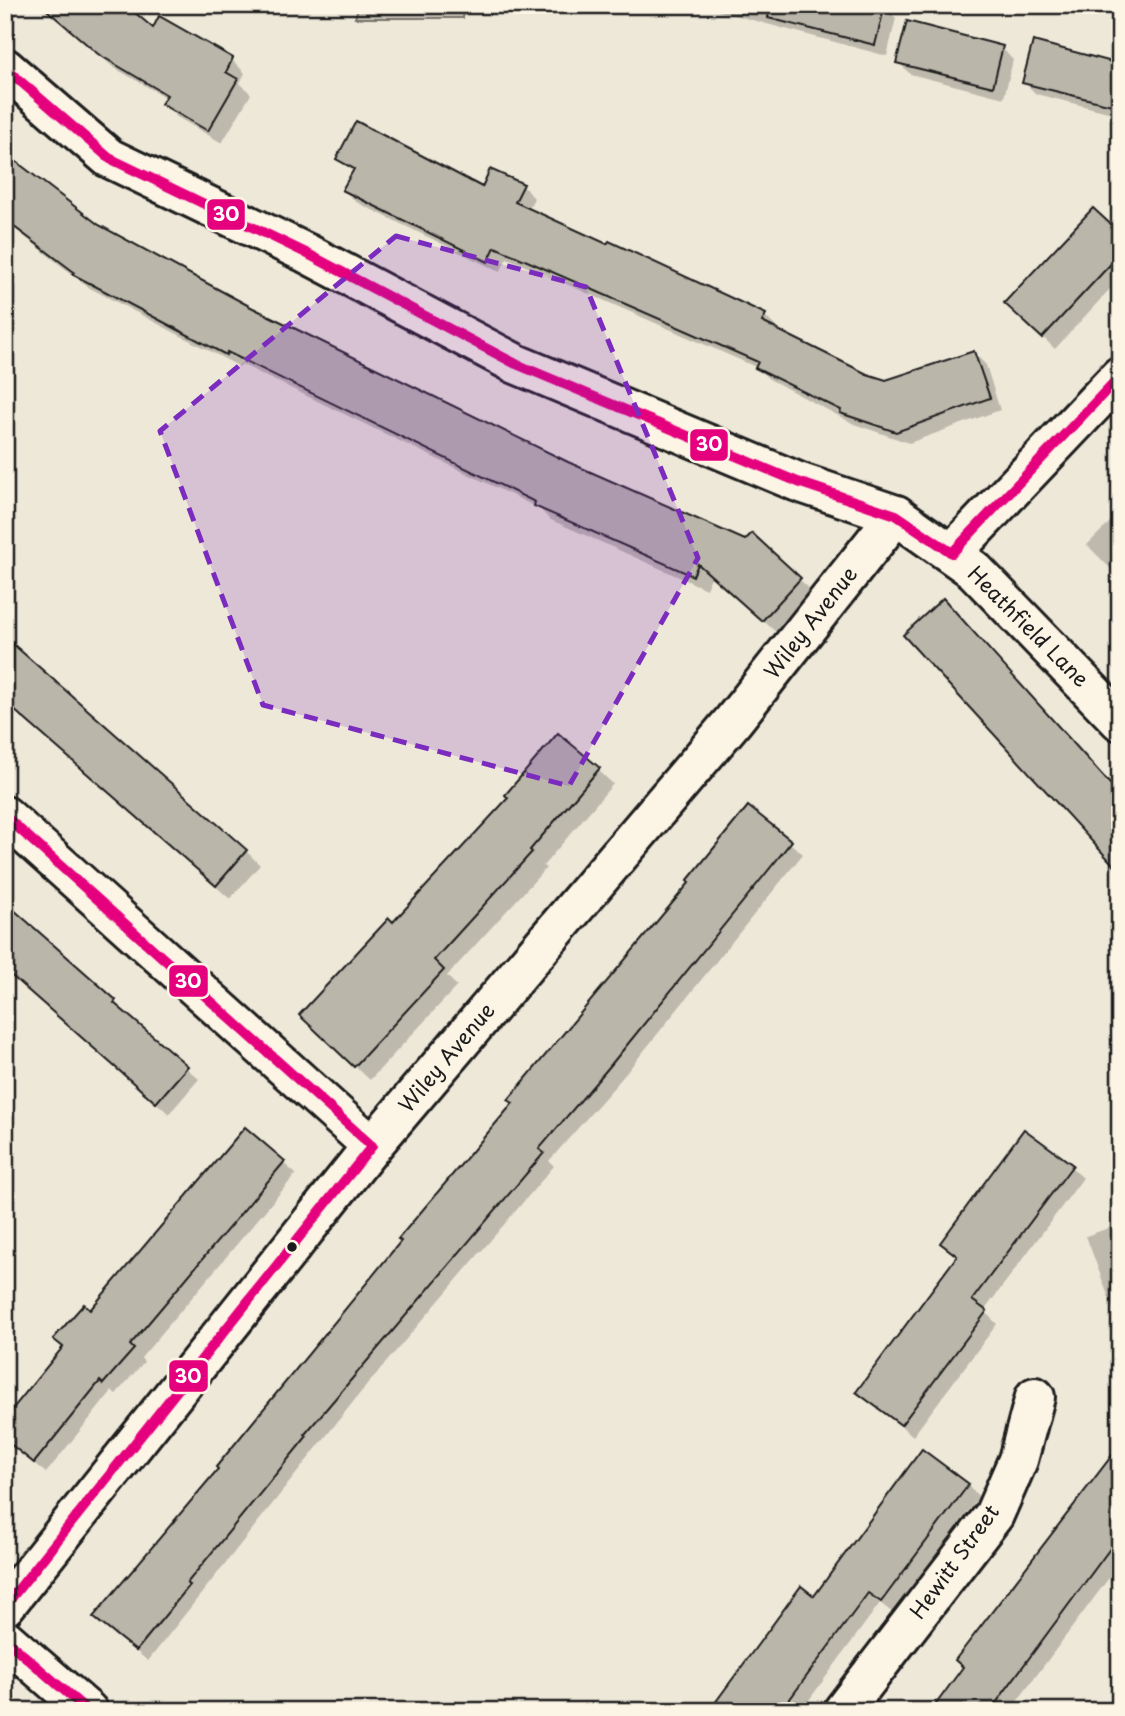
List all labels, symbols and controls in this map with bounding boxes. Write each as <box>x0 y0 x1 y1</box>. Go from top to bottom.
line badge: 30 <box>206 198 246 231</box>
text: 30 <box>213 199 239 227</box>
line badge: 30 <box>689 428 729 462</box>
text: 30 <box>696 429 722 457</box>
street label: Heathfield Lane <box>961 558 1097 694</box>
street label: Wiley Avenue <box>755 559 864 685</box>
line badge: 30 <box>168 964 209 998</box>
text: 30 <box>175 966 201 994</box>
street label: Wiley Avenue <box>390 995 501 1119</box>
unlabelled marker <box>285 1240 299 1254</box>
line badge: 30 <box>168 1359 209 1393</box>
text: 30 <box>175 1361 201 1389</box>
street label: Hewitt Street <box>901 1497 1006 1625</box>

